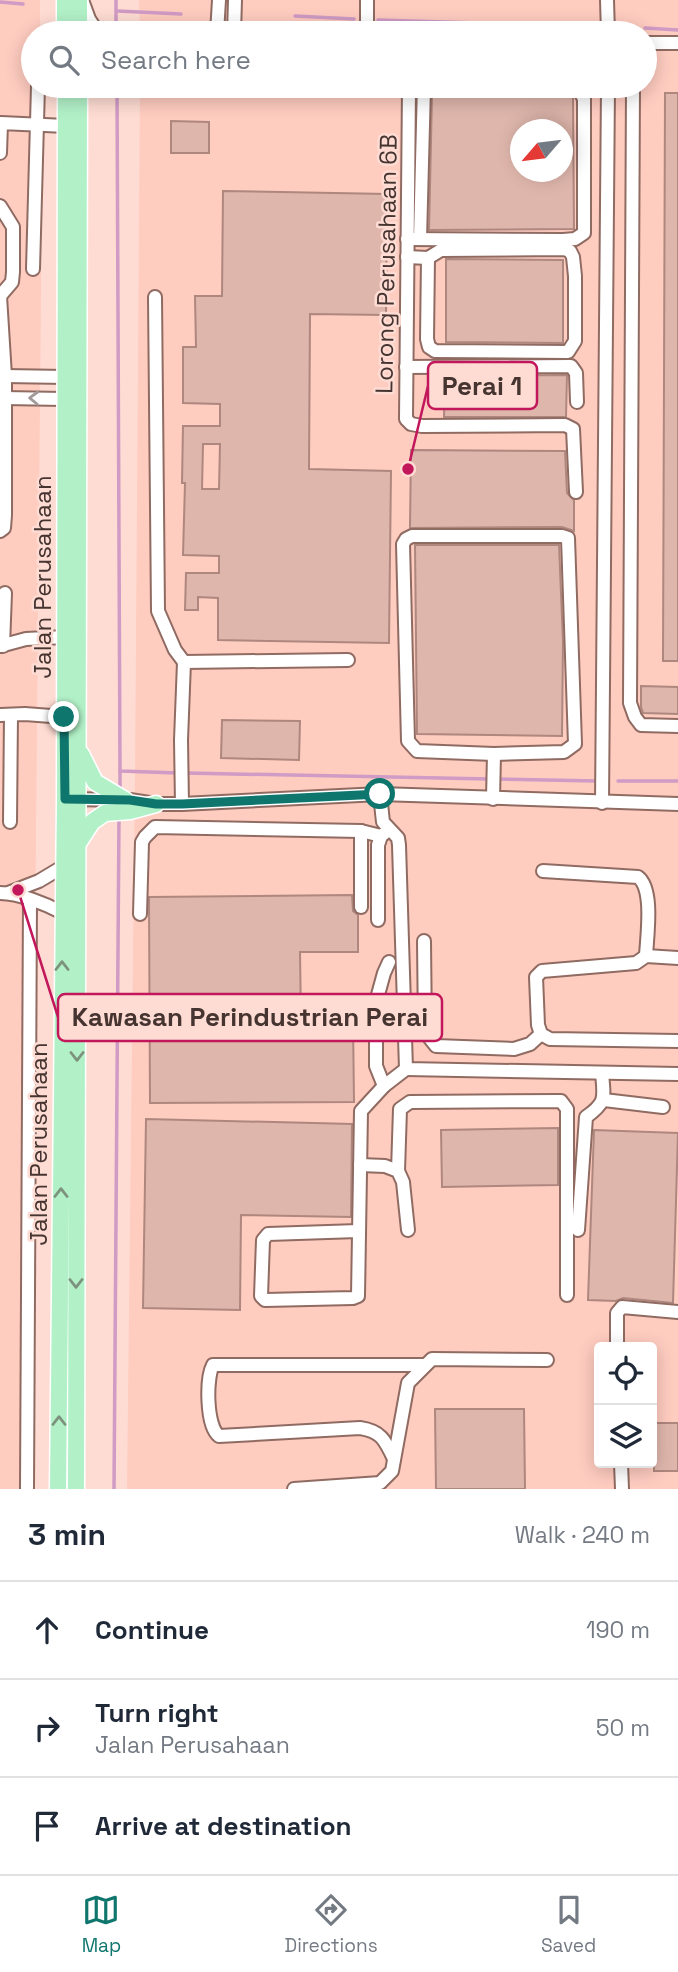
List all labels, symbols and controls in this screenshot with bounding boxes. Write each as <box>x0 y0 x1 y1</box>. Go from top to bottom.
search box <box>21 21 657 98</box>
icon: search <box>45 41 83 79</box>
text: Search here <box>101 43 251 77</box>
north arrow <box>510 119 573 182</box>
street label: Lorong Perusahaan 6B <box>368 134 404 394</box>
callout: Perai 1 <box>428 362 537 409</box>
text: Perai 1 <box>442 369 522 403</box>
one-way arrow <box>28 391 39 406</box>
street label: Jalan Perusahaan <box>27 475 58 679</box>
route end <box>48 701 79 732</box>
route start <box>364 778 395 809</box>
one-way arrow <box>55 960 70 971</box>
callout: Kawasan Perindustrian Perai <box>58 994 442 1041</box>
text: Kawasan Perindustrian Perai <box>72 1000 428 1034</box>
street label: Jalan Perusahaan <box>23 1042 54 1246</box>
one-way arrow <box>69 1051 85 1062</box>
one-way arrow <box>53 1188 68 1199</box>
one-way arrow <box>69 1278 84 1289</box>
map controls <box>594 1342 657 1468</box>
button: locate <box>594 1342 657 1405</box>
button: layers <box>594 1405 657 1468</box>
one-way arrow <box>51 1415 66 1426</box>
text: 3 min <box>28 1515 106 1554</box>
text: Walk · 240 m <box>515 1520 650 1550</box>
icon: ahead <box>28 1611 66 1649</box>
text: Continue <box>95 1613 209 1647</box>
text: 190 m <box>586 1615 650 1645</box>
text: Turn right <box>95 1696 219 1730</box>
icon: right <box>28 1709 66 1747</box>
text: 50 m <box>596 1713 650 1743</box>
text: Jalan Perusahaan <box>95 1730 290 1760</box>
icon: arrive <box>28 1807 66 1845</box>
text: Arrive at destination <box>95 1809 352 1843</box>
tab: Map <box>82 1891 121 1958</box>
tab: Directions <box>285 1891 378 1958</box>
tab: Saved <box>541 1891 596 1958</box>

